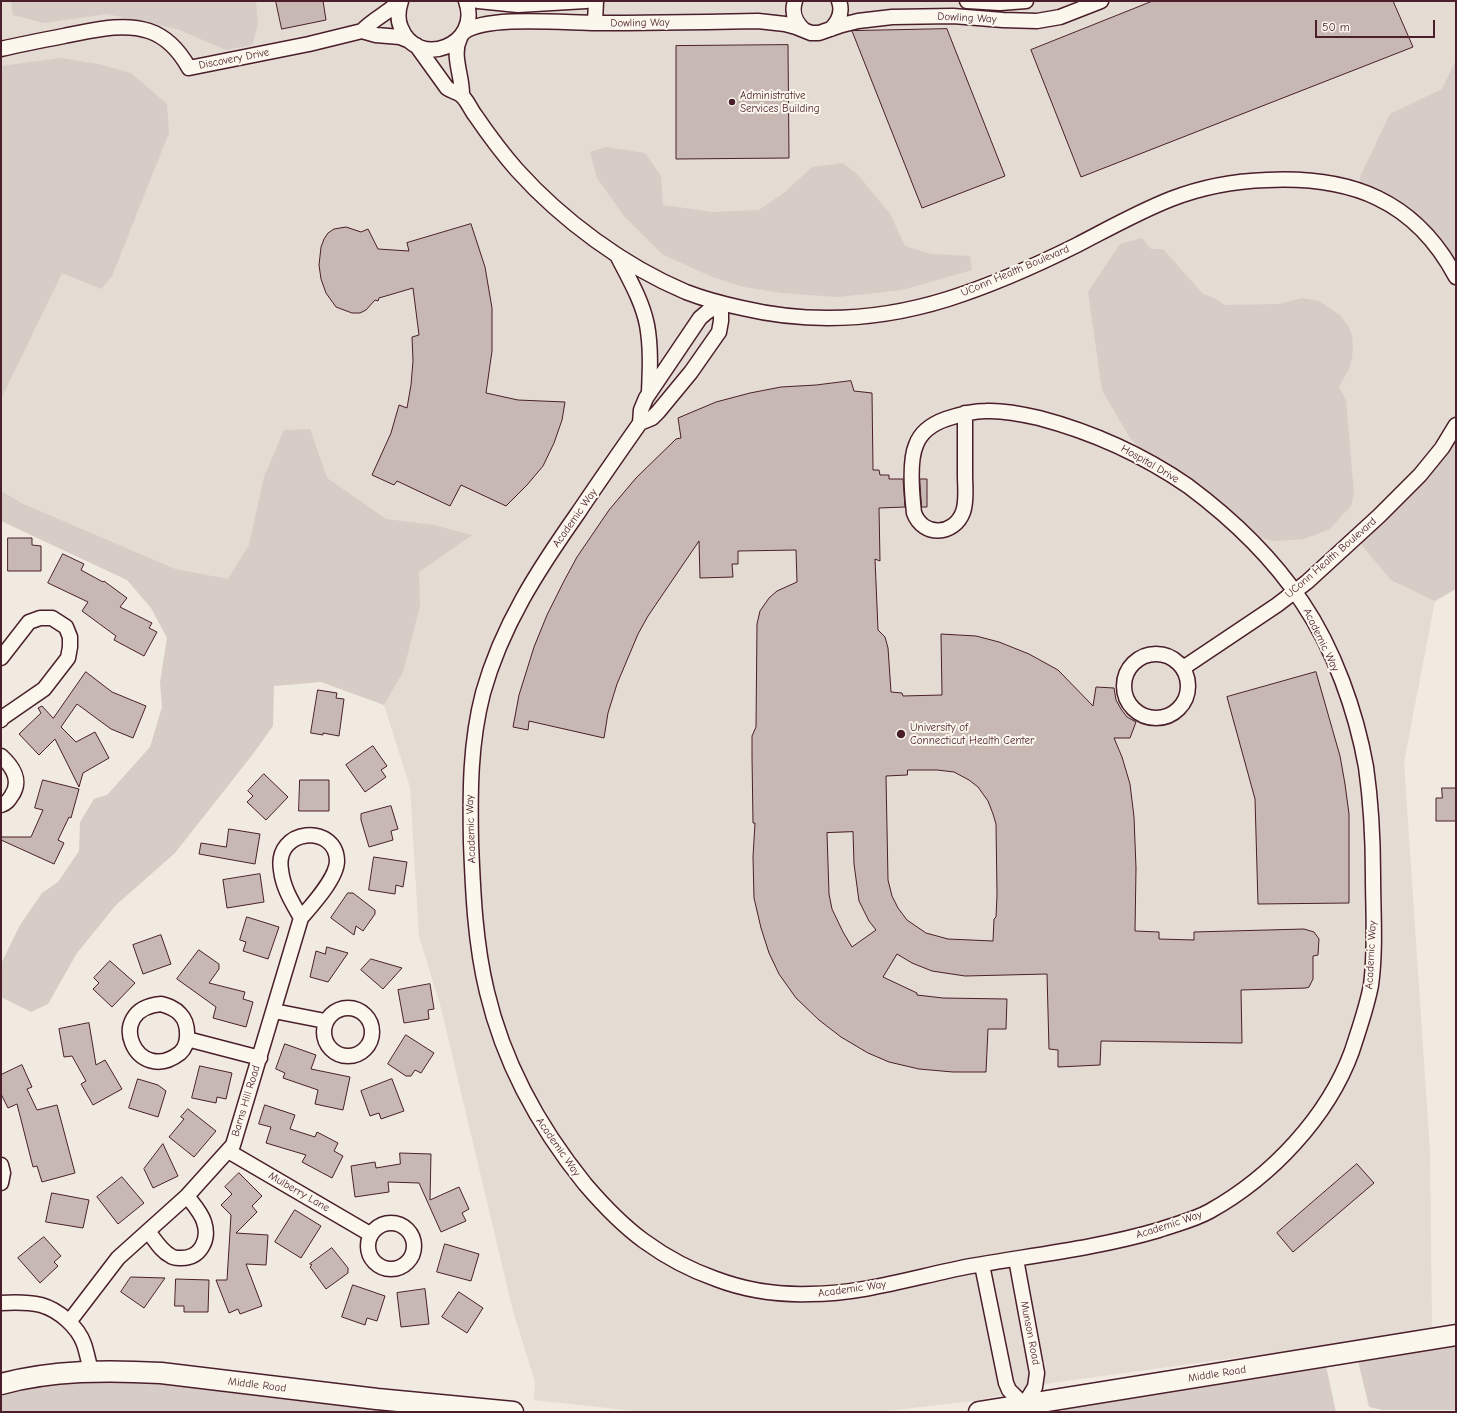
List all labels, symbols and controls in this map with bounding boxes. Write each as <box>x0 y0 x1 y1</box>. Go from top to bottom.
street label: Dowling Way <box>937 10 997 26</box>
scale bar <box>1317 12 1437 38</box>
street label: Dowling Way <box>610 16 670 30</box>
text: 50 m <box>1322 20 1350 34</box>
street label: Discovery Drive <box>198 46 270 72</box>
place label: Administrative Services Building <box>740 89 820 115</box>
marker: Administrative Services Building <box>727 97 737 107</box>
street label: UConn Health Boulevard <box>959 242 1071 300</box>
street label: Hospital Drive <box>1119 442 1181 486</box>
street label: Academic Way <box>550 486 600 550</box>
street label: UConn Health Boulevard <box>1283 515 1379 601</box>
street label: Academic Way <box>1300 606 1342 674</box>
place label: University of Connecticut Health Center <box>910 721 1034 747</box>
marker: University of Connecticut Health Center <box>895 728 907 740</box>
street label: Academic Way <box>463 794 479 864</box>
street label: Academic Way <box>1363 920 1379 990</box>
street label: Barns Hill Road <box>229 1064 263 1138</box>
street label: Academic Way <box>533 1115 583 1179</box>
street label: Mulberry Lane <box>266 1169 332 1215</box>
street label: Academic Way <box>1134 1208 1204 1242</box>
street label: Academic Way <box>817 1278 887 1300</box>
street label: Munson Road <box>1017 1300 1043 1366</box>
street label: Middle Road <box>1187 1363 1247 1385</box>
street label: Middle Road <box>227 1375 287 1395</box>

